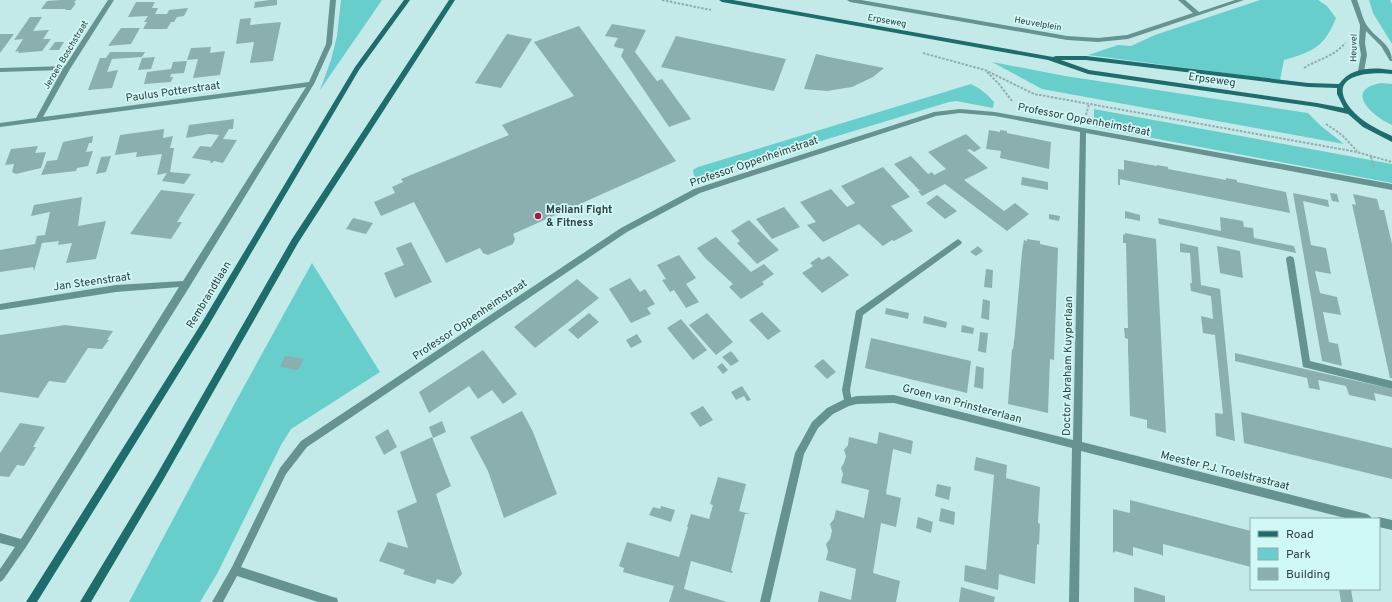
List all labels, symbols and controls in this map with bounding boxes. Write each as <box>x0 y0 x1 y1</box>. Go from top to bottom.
street label: Erpseweg <box>867 12 907 30</box>
street label: Heuvelplein <box>1014 14 1062 34</box>
street label: Jeroen Boschstraat <box>41 19 91 91</box>
street label: Heuvel <box>1348 34 1360 62</box>
street label: Erpseweg <box>1187 70 1237 90</box>
street label: Paulus Potterstraat <box>125 78 221 106</box>
street label: Professor Oppenheimstraat <box>1016 100 1152 140</box>
street label: Professor Oppenheimstraat <box>688 133 820 191</box>
place label: Meliani Fight & Fitness <box>546 203 612 230</box>
marker: Meliani Fight & Fitness <box>533 211 543 221</box>
street label: Rembrandtlaan <box>183 259 235 331</box>
street label: Jan Steenstraat <box>52 270 132 294</box>
street label: Professor Oppenheimstraat <box>410 276 530 364</box>
street label: Doctor Abraham Kuyperlaan <box>1060 296 1076 436</box>
street label: Groen van Prinstererlaan <box>901 381 1023 427</box>
street label: Meester P.J. Troelstrastraat <box>1159 448 1291 494</box>
legend <box>1250 518 1380 590</box>
text: Road <box>1286 527 1314 543</box>
text: Park <box>1286 547 1311 563</box>
text: Building <box>1286 567 1330 583</box>

